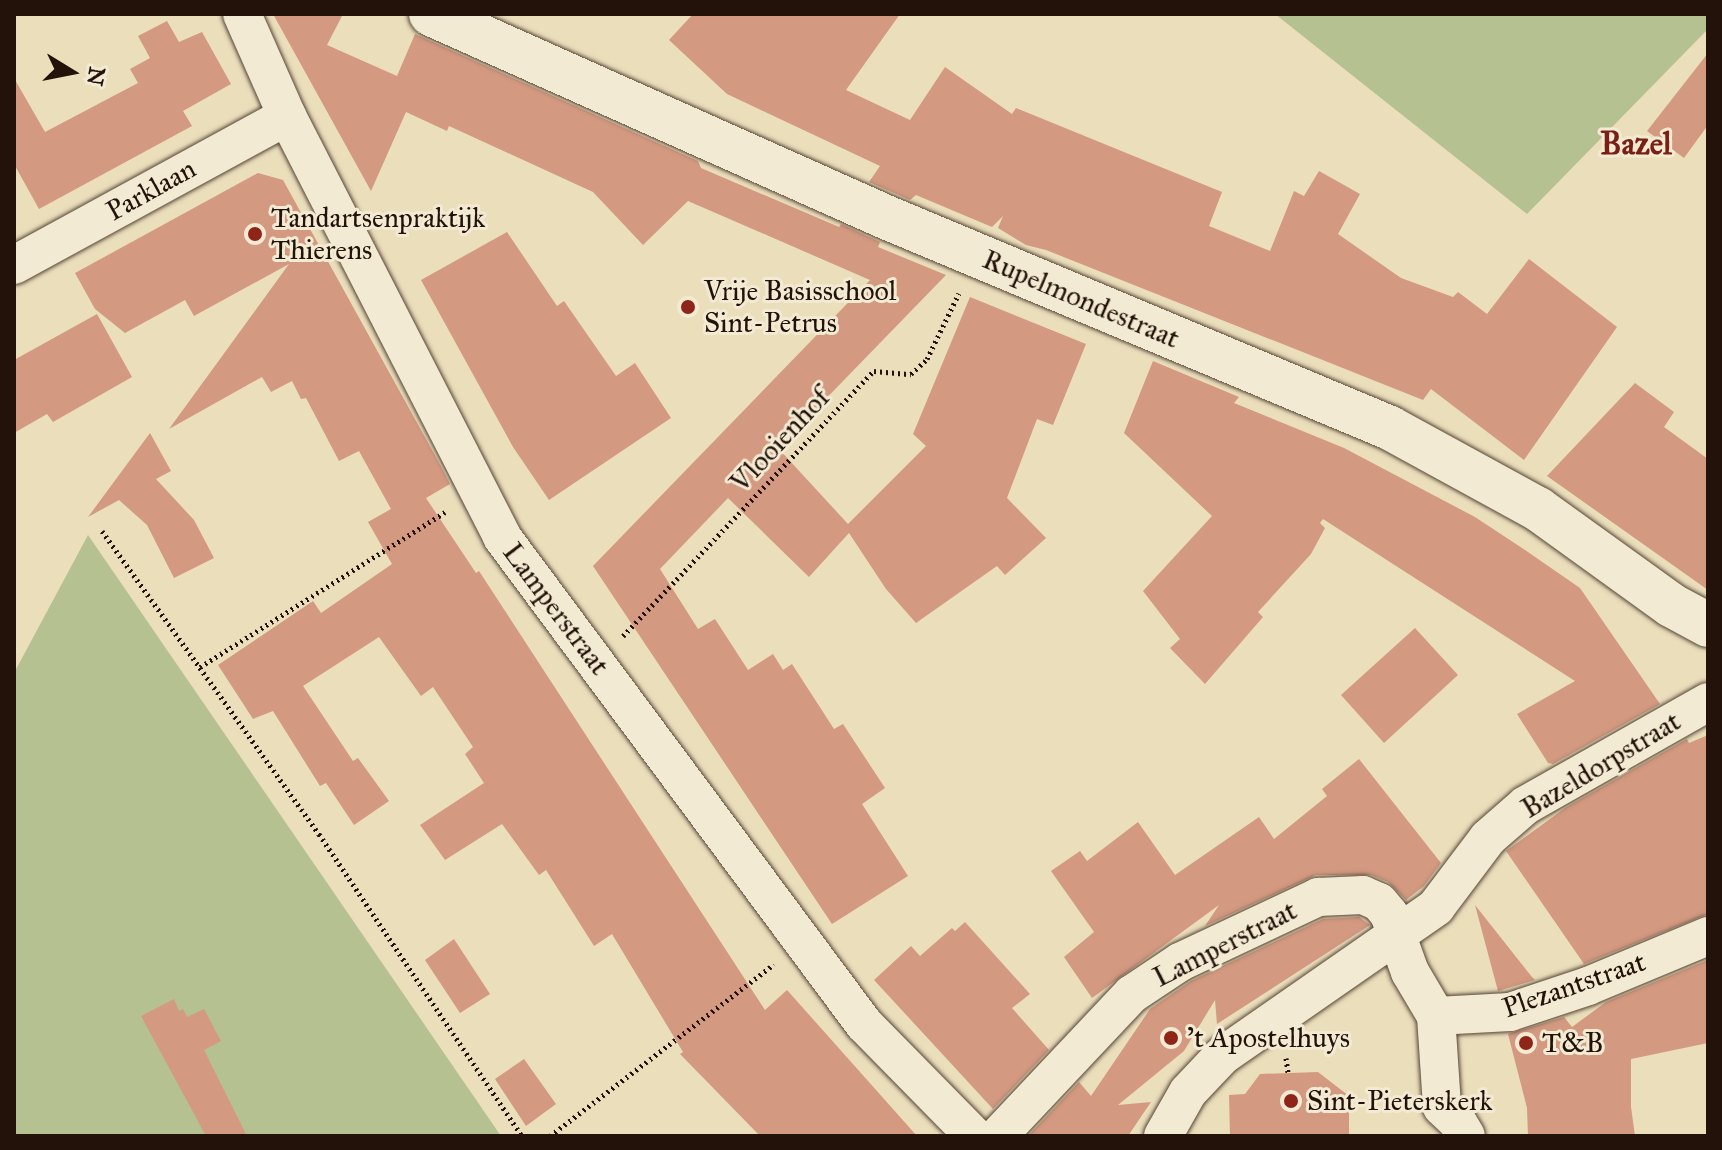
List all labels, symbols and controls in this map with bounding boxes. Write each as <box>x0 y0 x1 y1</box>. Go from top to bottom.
north arrow <box>32 32 112 112</box>
text: N <box>81 65 111 88</box>
district label: Bazel <box>1600 125 1672 163</box>
street label: Parklaan <box>100 152 202 228</box>
place label: Tandartsenpraktijk Thierens <box>271 201 485 267</box>
marker: Tandartsenpraktijk Thierens <box>246 225 264 243</box>
street label: Rupelmondestraat <box>978 242 1184 356</box>
place label: Vrije Basisschool Sint-Petrus <box>704 274 896 340</box>
marker: Vrije Basisschool Sint-Petrus <box>679 298 697 316</box>
street label: Vlooienhof <box>723 381 837 499</box>
street label: Lamperstraat <box>496 536 616 682</box>
street label: Bazeldorpstraat <box>1515 704 1687 826</box>
street label: Lamperstraat <box>1148 894 1302 994</box>
street label: Plezantstraat <box>1498 945 1650 1025</box>
place label: 't Apostelhuys <box>1187 1021 1350 1055</box>
place label: T&B <box>1542 1026 1603 1060</box>
marker: 't Apostelhuys <box>1162 1029 1180 1047</box>
marker: T&B <box>1517 1034 1535 1052</box>
place label: Sint-Pieterskerk <box>1307 1084 1492 1118</box>
marker: Sint-Pieterskerk <box>1282 1092 1300 1110</box>

